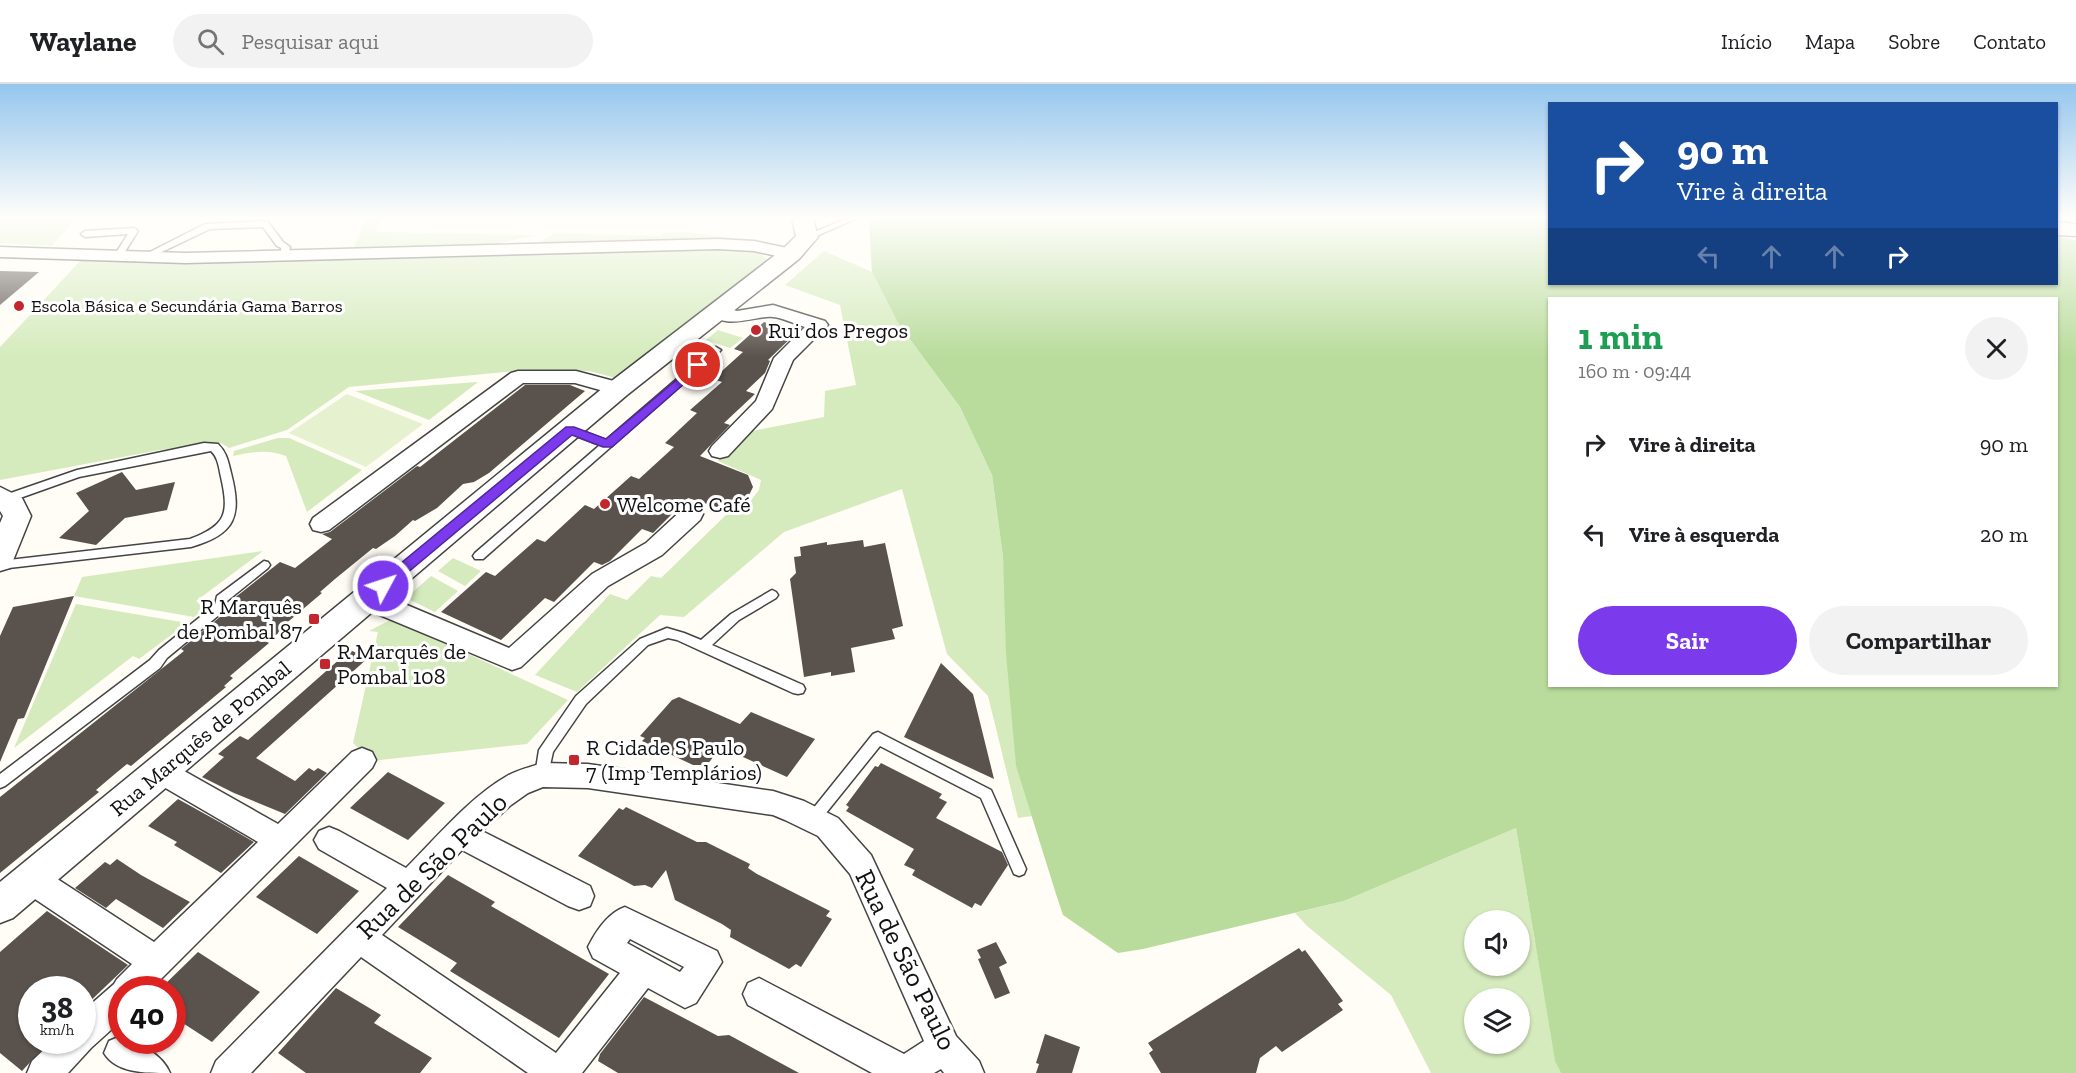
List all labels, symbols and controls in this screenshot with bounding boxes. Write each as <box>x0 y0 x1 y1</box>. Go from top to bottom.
search box <box>173 14 593 68</box>
text: Waylane <box>30 25 137 58</box>
icon: search <box>194 25 227 58</box>
text: Pesquisar aqui <box>242 28 379 55</box>
text: Início <box>1721 29 1772 54</box>
text: Mapa <box>1805 29 1855 54</box>
text: Sobre <box>1888 29 1940 54</box>
text: Contato <box>1973 29 2046 54</box>
text: 90 m <box>1677 124 1768 175</box>
icon: right <box>1578 126 1656 204</box>
text: Vire à direita <box>1677 175 1828 207</box>
icon: left <box>1692 240 1725 273</box>
icon: ahead <box>1755 240 1788 273</box>
icon: ahead <box>1818 240 1851 273</box>
icon: right <box>1881 240 1914 273</box>
place label: Escola Básica e Secundária Gama Barros <box>31 295 343 317</box>
marker: Escola Básica e Secundária Gama Barros <box>12 299 26 313</box>
text: 1 min <box>1578 315 1663 358</box>
place label: Rui dos Pregos <box>768 317 908 344</box>
button: close <box>1965 317 2028 380</box>
marker: Rui dos Pregos <box>749 323 763 337</box>
pin <box>672 339 723 390</box>
icon: arrive <box>681 348 714 381</box>
text: 160 m · 09:44 <box>1578 359 1691 383</box>
icon: right <box>1578 428 1611 461</box>
text: Vire à direita <box>1629 431 1756 458</box>
text: 90 m <box>1980 431 2028 458</box>
place label: Welcome Café <box>617 491 751 518</box>
marker: Welcome Café <box>598 497 612 511</box>
icon: left <box>1578 518 1611 551</box>
text: Vire à esquerda <box>1629 521 1779 548</box>
text: 20 m <box>1980 521 2028 548</box>
position arrow <box>351 554 415 618</box>
place label: R Marquês de Pombal 87 <box>177 593 303 645</box>
button: Sair <box>1578 606 1797 675</box>
button: Compartilhar <box>1809 606 2028 675</box>
marker: R Marquês de Pombal 87 <box>307 612 321 626</box>
place label: R Marquês de Pombal 108 <box>337 638 466 690</box>
street label: Rua Marquês de Pombal <box>104 655 296 822</box>
marker: R Marquês de Pombal 108 <box>318 657 332 671</box>
place label: R Cidade S Paulo 7 (Imp Templários) <box>586 734 762 786</box>
marker: R Cidade S Paulo 7 (Imp Templários) <box>567 753 581 767</box>
street label: Rua de São Paulo <box>350 786 514 946</box>
street label: Rua de São Paulo <box>849 865 963 1055</box>
map controls <box>1464 910 1530 1054</box>
button: sound <box>1464 910 1530 976</box>
speed limit sign: 40 <box>108 976 186 1054</box>
button: layers <box>1464 988 1530 1054</box>
text: 38 <box>41 990 73 1026</box>
text: km/h <box>40 1021 74 1039</box>

